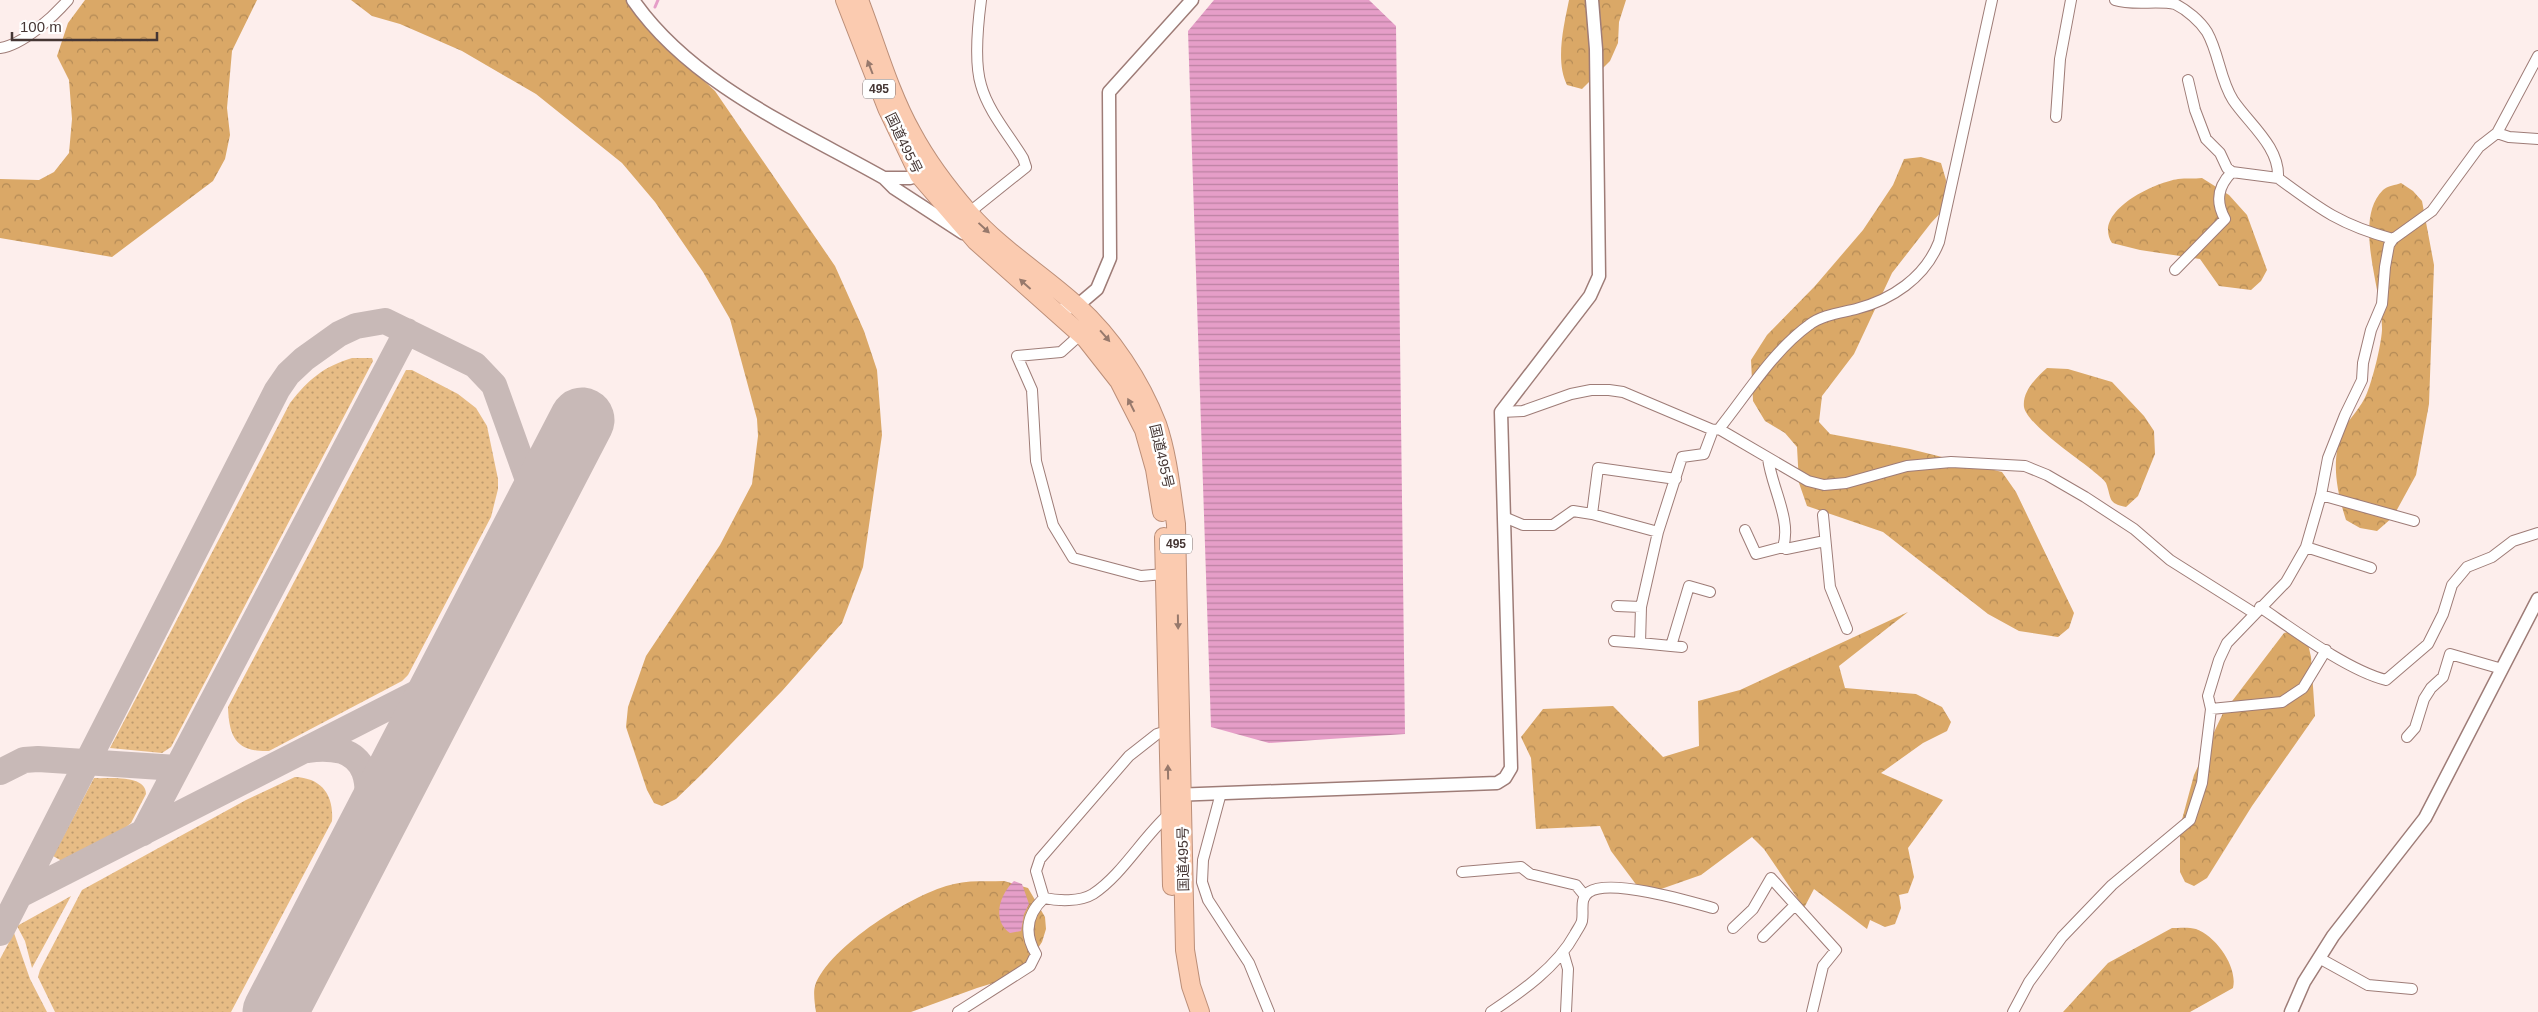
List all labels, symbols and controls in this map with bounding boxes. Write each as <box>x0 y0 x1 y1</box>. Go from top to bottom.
scale bar <box>12 10 158 42</box>
text: 100 m <box>20 18 62 35</box>
one-way arrow <box>866 59 874 74</box>
road number: 495 <box>863 80 895 98</box>
street label: 国道495号 <box>882 110 926 176</box>
one-way arrow <box>978 222 990 234</box>
one-way arrow <box>1020 278 1032 290</box>
one-way arrow <box>1100 329 1111 342</box>
one-way arrow <box>1127 398 1135 412</box>
street label: 国道495号 <box>1147 422 1177 490</box>
road number: 495 <box>1160 534 1192 554</box>
one-way arrow <box>1174 614 1182 630</box>
one-way arrow <box>1164 764 1172 780</box>
street label: 国道495号 <box>1174 826 1192 892</box>

